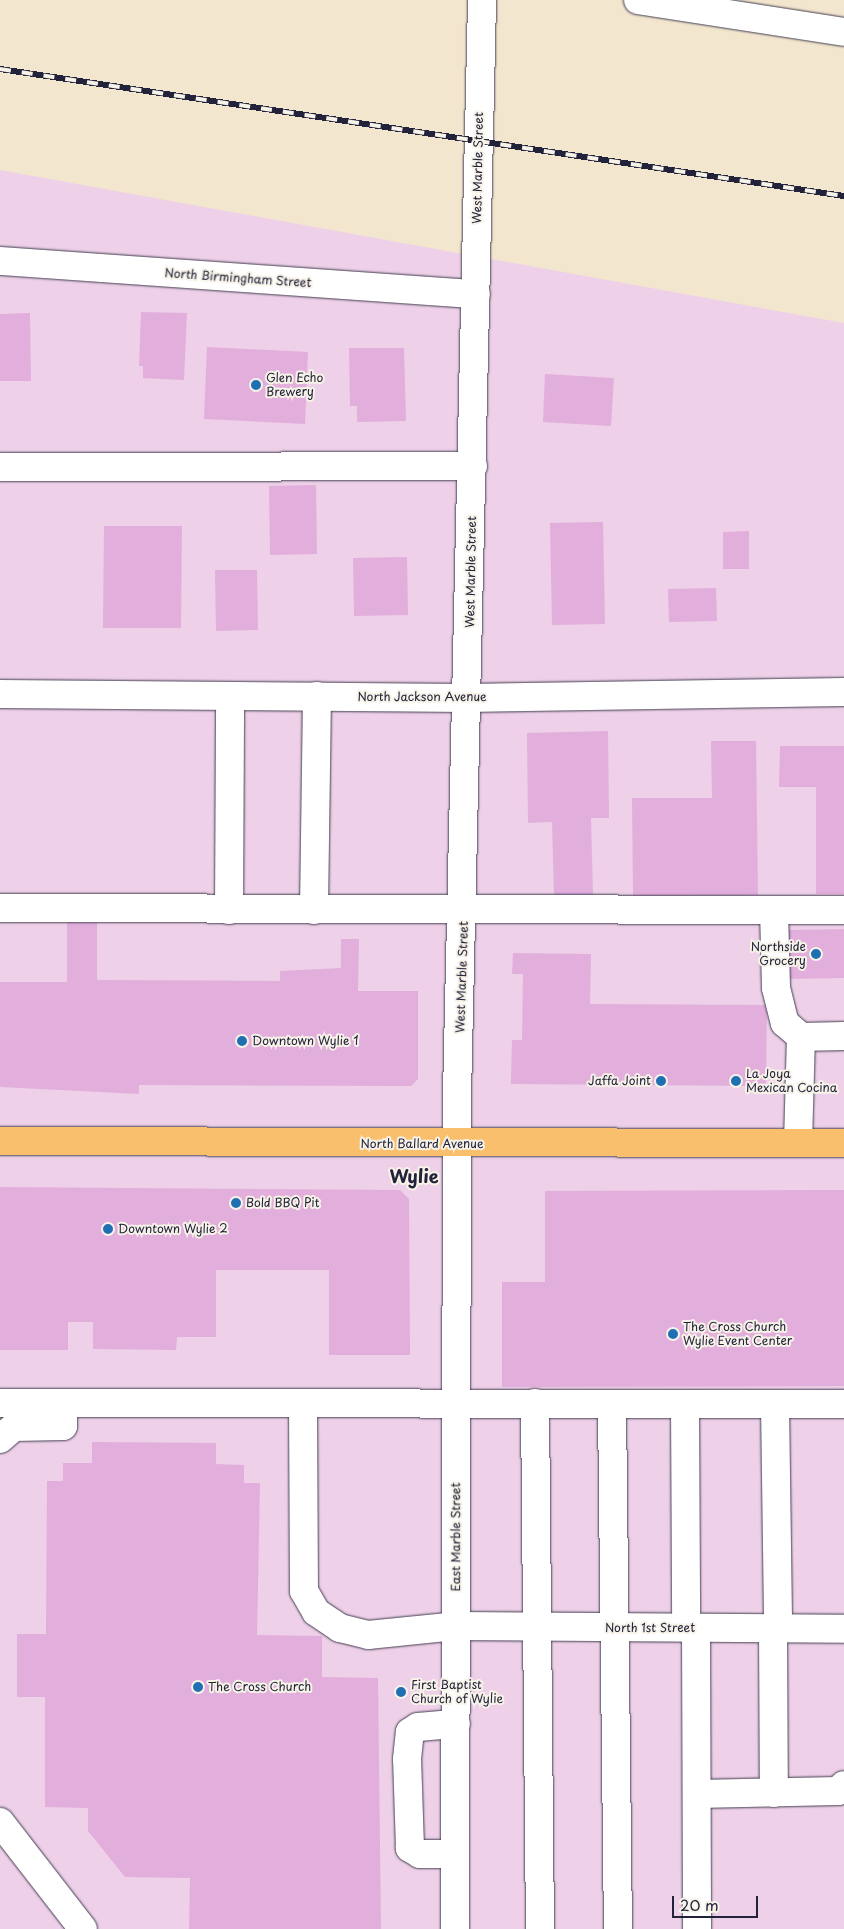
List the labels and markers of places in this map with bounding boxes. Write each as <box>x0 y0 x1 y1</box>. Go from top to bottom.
place label: Glen Echo Brewery <box>266 371 324 399</box>
marker: Glen Echo Brewery <box>250 379 262 391</box>
place label: Northside Grocery <box>751 940 806 968</box>
marker: Northside Grocery <box>810 948 822 960</box>
place label: Downtown Wylie 1 <box>252 1034 359 1048</box>
marker: Downtown Wylie 1 <box>236 1035 248 1047</box>
place label: La Joya Mexican Cocina <box>746 1067 837 1095</box>
place label: Jaffa Joint <box>588 1074 651 1088</box>
marker: Jaffa Joint <box>655 1075 667 1087</box>
marker: La Joya Mexican Cocina <box>730 1075 742 1087</box>
place label: Bold BBQ Pit <box>246 1196 320 1210</box>
marker: Bold BBQ Pit <box>230 1197 242 1209</box>
place label: Downtown Wylie 2 <box>118 1222 228 1236</box>
marker: Downtown Wylie 2 <box>102 1223 114 1235</box>
place label: The Cross Church Wylie Event Center <box>683 1320 794 1348</box>
marker: The Cross Church Wylie Event Center <box>667 1328 679 1340</box>
place label: First Baptist Church of Wylie <box>411 1678 503 1706</box>
place label: The Cross Church <box>208 1680 310 1694</box>
marker: The Cross Church <box>192 1681 204 1693</box>
marker: First Baptist Church of Wylie <box>395 1686 407 1698</box>

